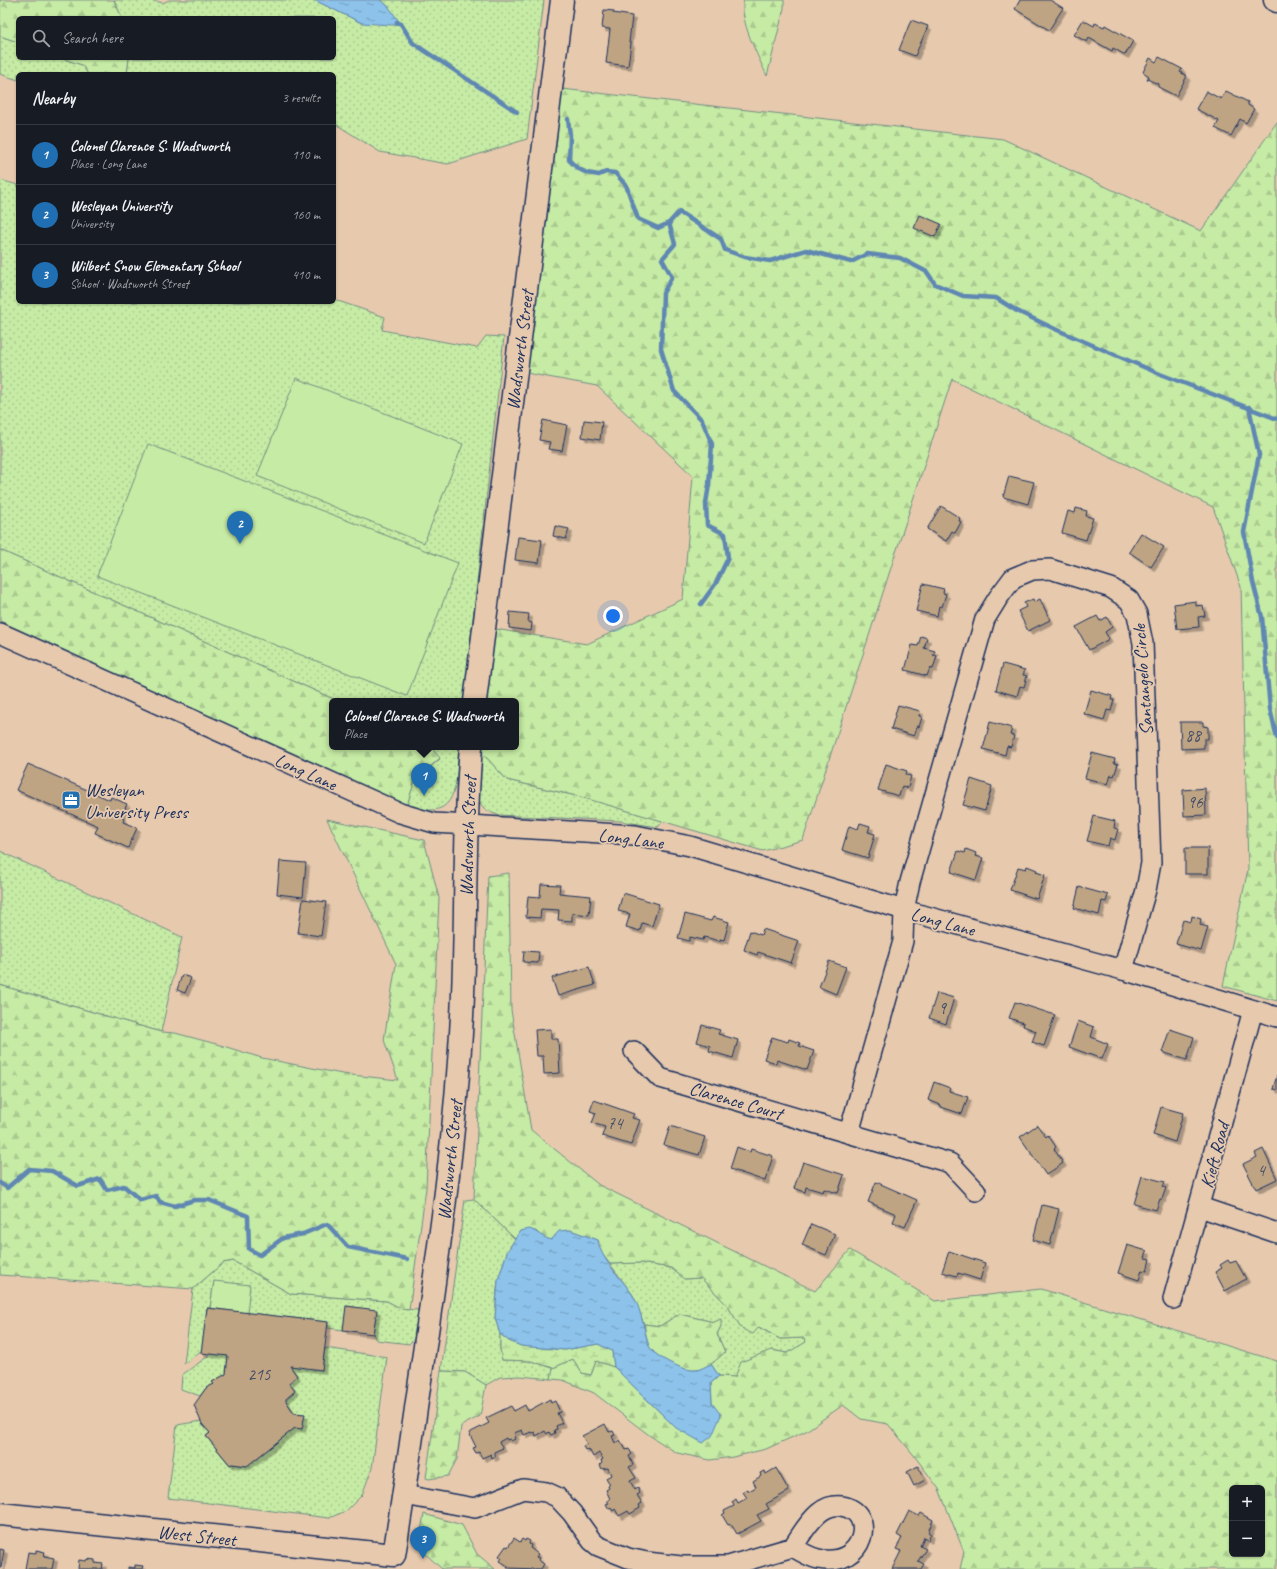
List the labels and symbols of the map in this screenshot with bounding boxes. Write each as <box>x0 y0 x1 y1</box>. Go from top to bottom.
street label: Wadsworth Street <box>501 286 540 411</box>
pin: 2 <box>227 511 253 544</box>
your location <box>603 606 623 626</box>
street label: Santangelo Circle <box>1127 622 1159 736</box>
house number: 88 <box>1185 725 1203 746</box>
street label: Long Lane <box>271 748 342 797</box>
pin: 1 <box>411 763 437 796</box>
street label: Wadsworth Street <box>454 773 482 897</box>
place label: Wesleyan University Press <box>85 778 189 824</box>
office icon: Wesleyan University Press <box>60 789 82 811</box>
house number: 96 <box>1187 792 1204 813</box>
street label: Long Lane <box>597 823 666 855</box>
street label: Long Lane <box>908 902 979 942</box>
house number: 9 <box>938 998 947 1019</box>
street label: Clarence Court <box>687 1076 788 1126</box>
street label: Wadsworth Street <box>432 1096 468 1221</box>
house number: 74 <box>607 1113 625 1134</box>
street label: Kieft Road <box>1195 1116 1236 1191</box>
house number: 4 <box>1257 1160 1267 1181</box>
house number: 215 <box>248 1364 272 1385</box>
street label: West Street <box>157 1520 239 1552</box>
pin: 3 <box>410 1526 436 1559</box>

